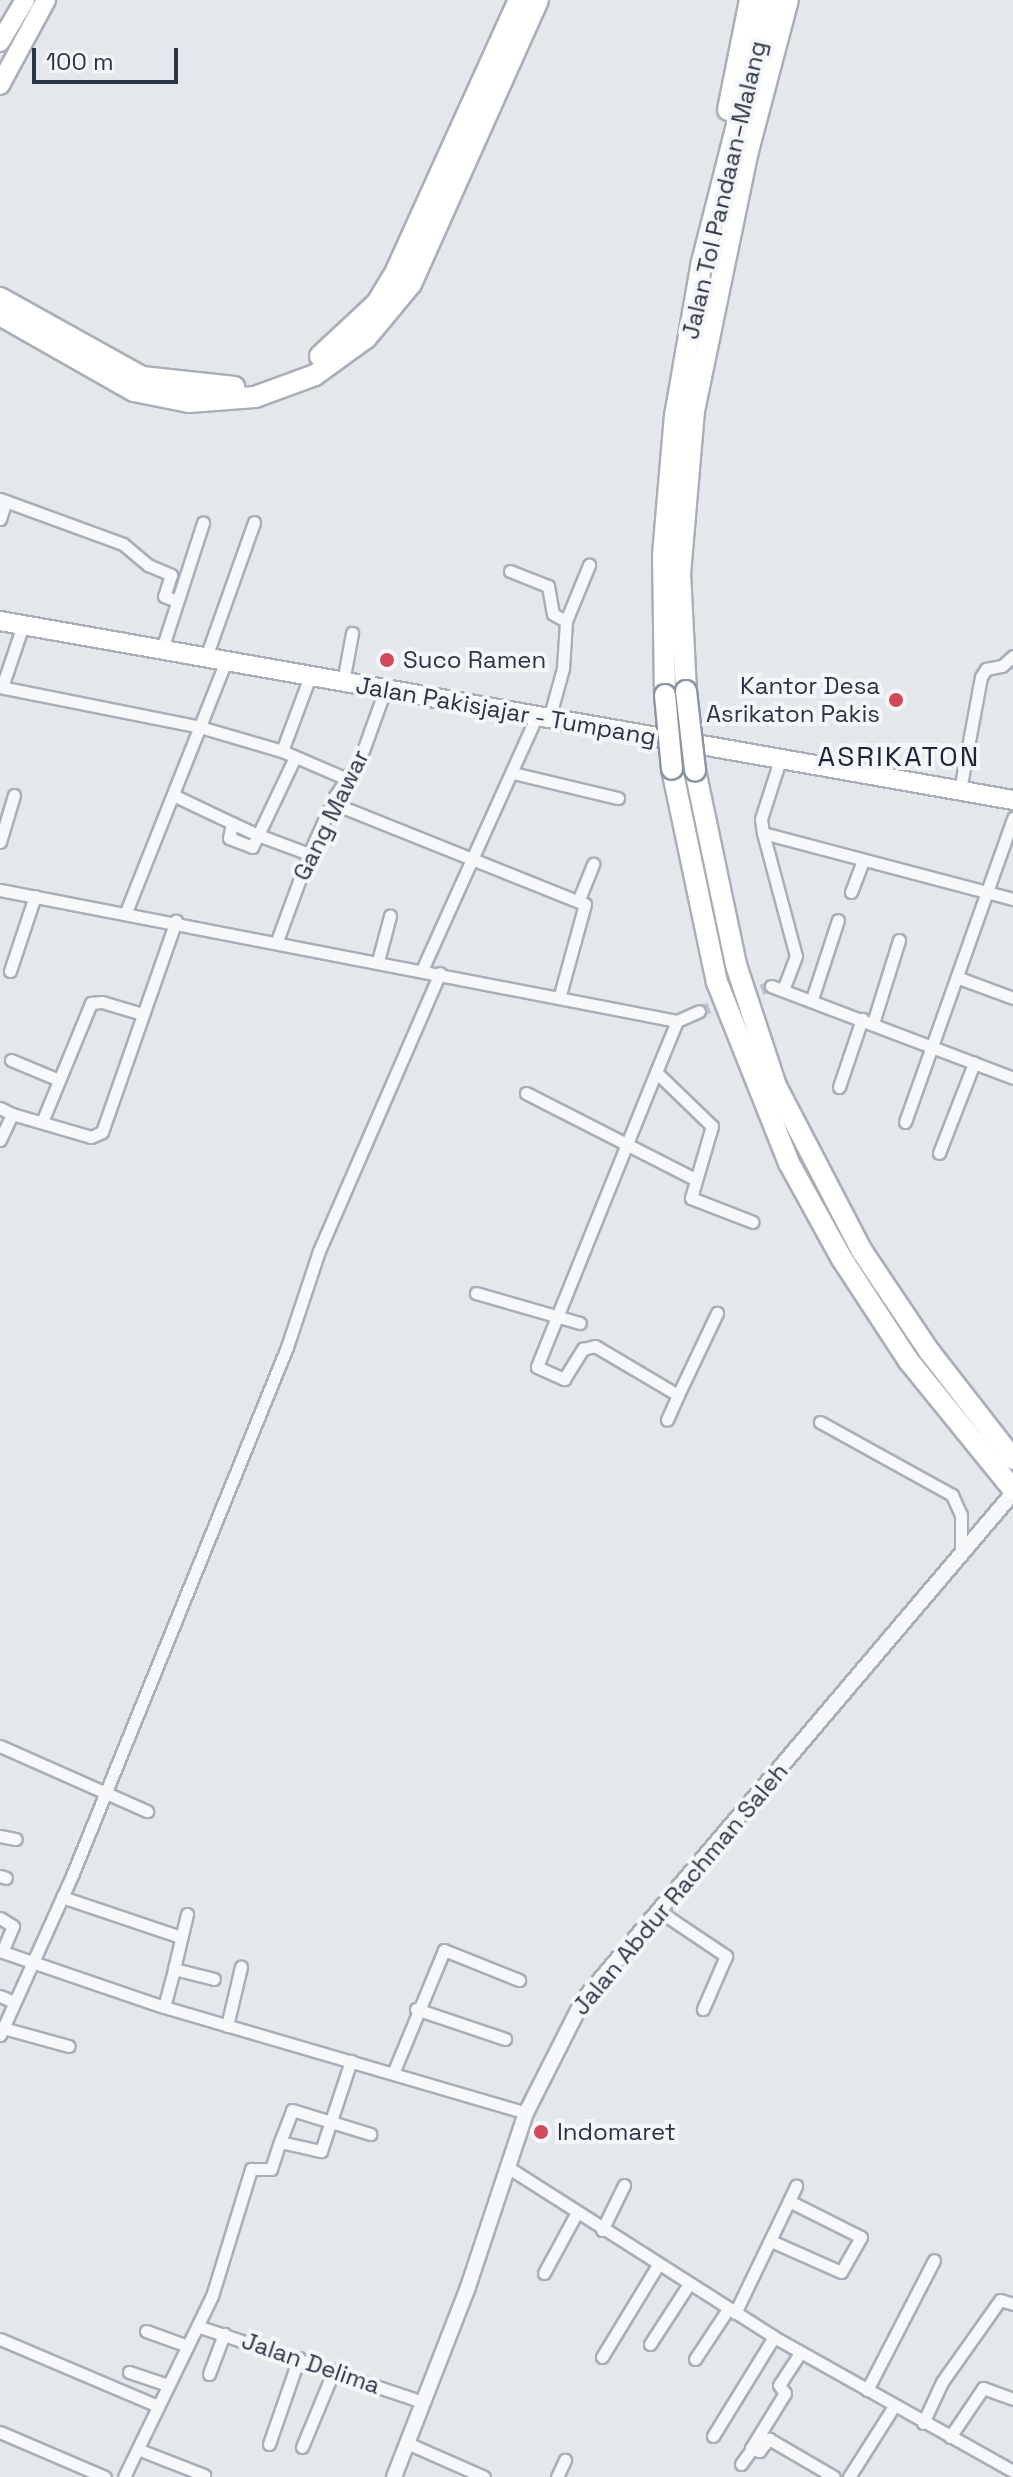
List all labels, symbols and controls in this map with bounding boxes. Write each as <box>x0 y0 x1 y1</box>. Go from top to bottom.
scale bar <box>36 32 182 82</box>
street label: Jalan Tol Pandaan–Malang <box>676 38 772 342</box>
text: 100 m <box>46 46 114 77</box>
place label: Suco Ramen <box>403 646 546 674</box>
marker: Suco Ramen <box>378 651 396 669</box>
street label: Jalan Pakisjajar - Tumpang <box>353 670 659 752</box>
place label: Kantor Desa Asrikaton Pakis <box>706 672 880 728</box>
marker: Kantor Desa Asrikaton Pakis <box>887 691 905 709</box>
district label: ASRIKATON <box>818 739 980 773</box>
street label: Gang Mawar <box>287 745 375 885</box>
street label: Jalan Abdur Rachman Saleh <box>566 1757 794 2021</box>
place label: Indomaret <box>557 2118 676 2146</box>
marker: Indomaret <box>532 2123 550 2141</box>
street label: Jalan Delima <box>238 2326 384 2400</box>

